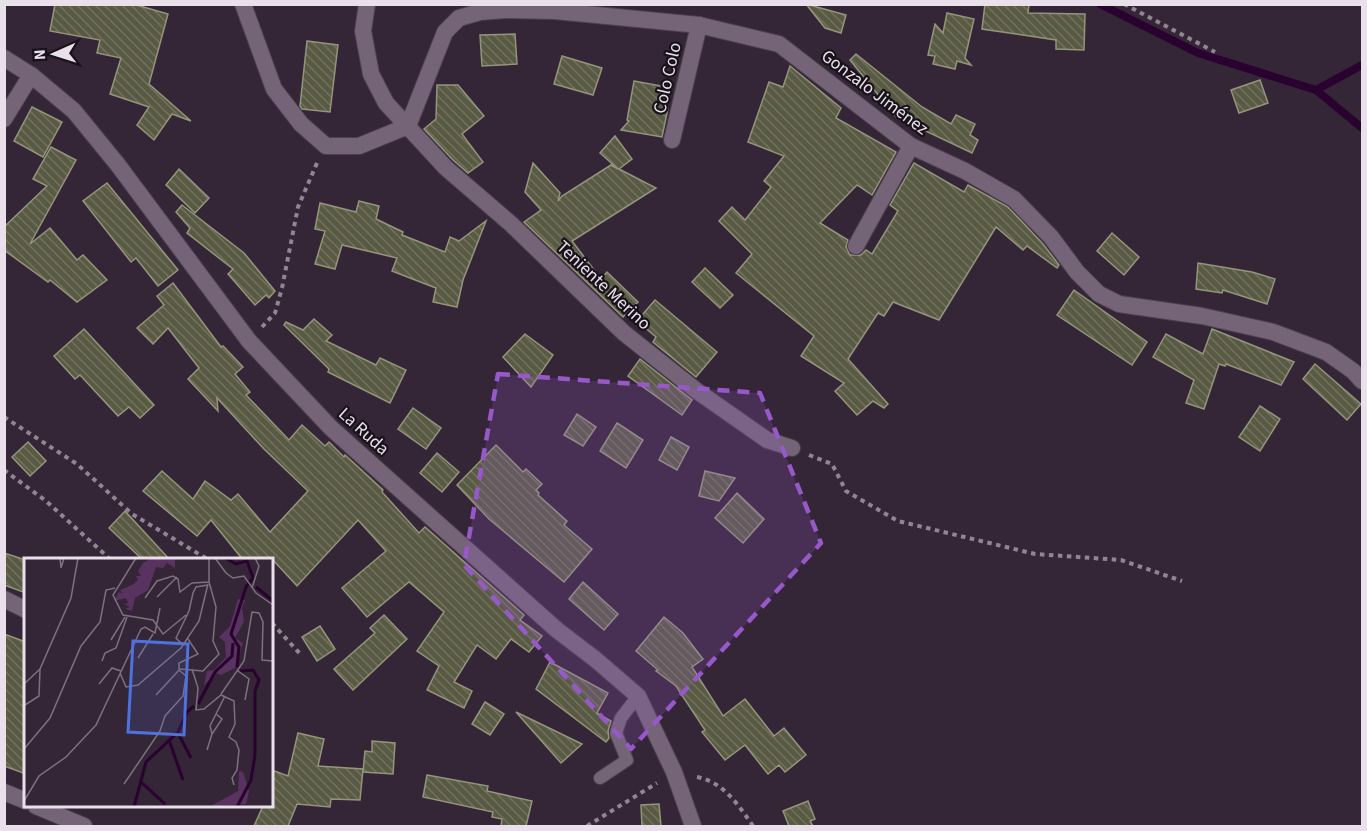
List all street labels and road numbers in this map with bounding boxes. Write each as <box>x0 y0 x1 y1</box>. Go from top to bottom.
street label: Colo Colo <box>647 40 688 116</box>
street label: Gonzalo Jiménez <box>816 44 934 141</box>
street label: Teniente Merino <box>551 235 656 336</box>
street label: La Ruda <box>333 402 395 461</box>

